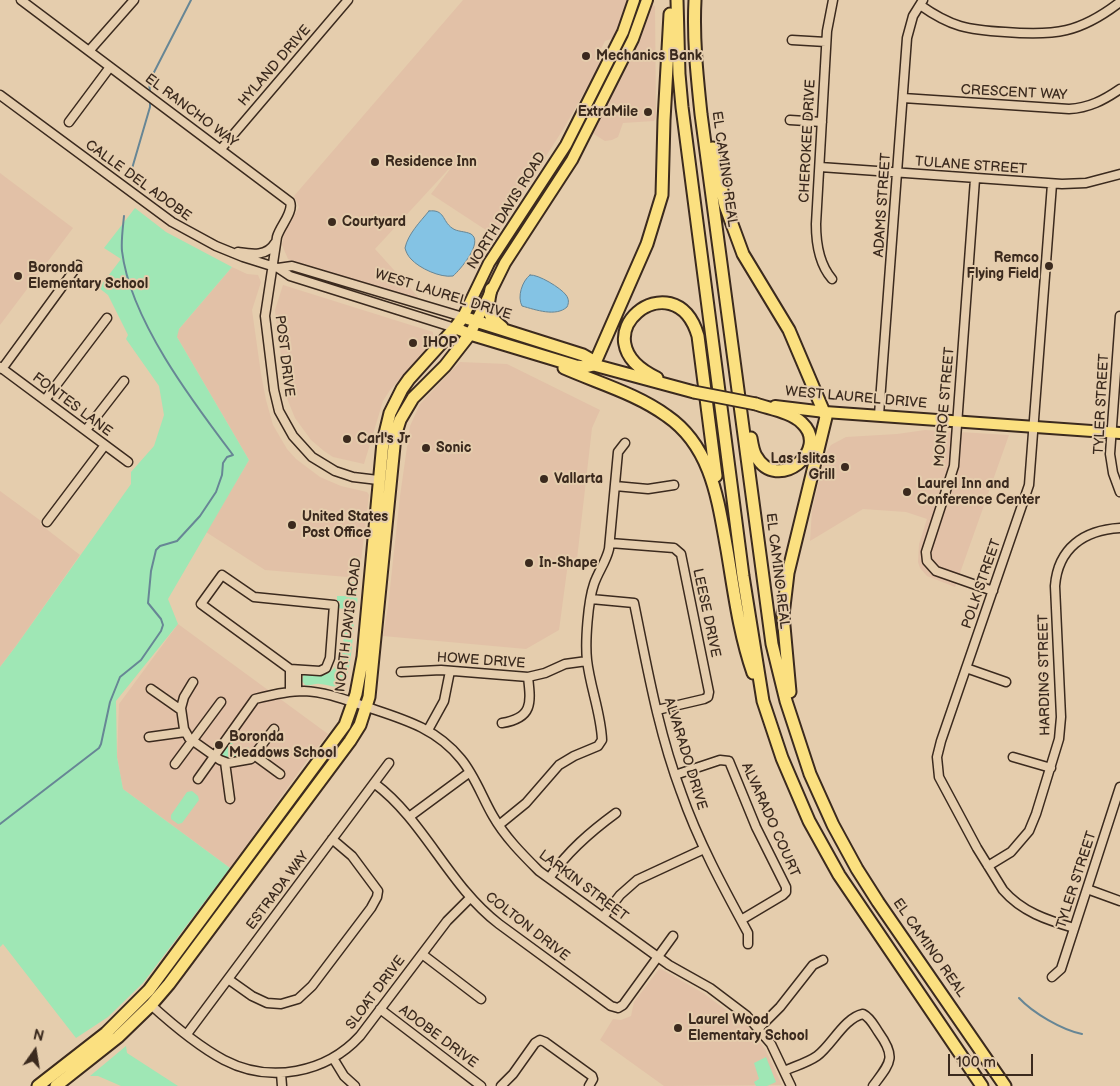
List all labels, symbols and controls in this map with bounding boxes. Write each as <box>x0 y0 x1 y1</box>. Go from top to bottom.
street label: HYLAND DRIVE <box>235 22 315 110</box>
place label: Mechanics Bank <box>596 48 702 64</box>
marker: Mechanics Bank <box>580 50 592 62</box>
street label: EL RANCHO WAY <box>141 71 241 151</box>
street label: CHEROKEE DRIVE <box>796 79 820 203</box>
street label: CRESCENT WAY <box>960 82 1068 104</box>
place label: ExtraMile <box>578 104 638 120</box>
marker: ExtraMile <box>642 106 654 118</box>
street label: EL CAMINO REAL <box>708 110 740 228</box>
street label: CALLE DEL ADOBE <box>82 137 194 225</box>
street label: NORTH DAVIS ROAD <box>464 149 550 273</box>
street label: ADAMS STREET <box>871 152 895 258</box>
place label: Residence Inn <box>385 154 477 170</box>
street label: TULANE STREET <box>914 154 1028 178</box>
marker: Residence Inn <box>369 156 381 168</box>
place label: Courtyard <box>342 214 406 230</box>
marker: Courtyard <box>326 216 338 228</box>
place label: Remco Flying Field <box>966 250 1039 282</box>
place label: Boronda Elementary School <box>28 260 148 292</box>
marker: Remco Flying Field <box>1043 260 1055 272</box>
street label: WEST LAUREL DRIVE <box>373 266 513 324</box>
marker: Boronda Elementary School <box>12 270 24 282</box>
street label: POST DRIVE <box>271 314 297 398</box>
place label: IHOP <box>423 335 457 351</box>
marker: IHOP <box>407 337 419 349</box>
street label: MONROE STREET <box>931 346 959 468</box>
street label: TYLER STREET <box>1091 353 1113 455</box>
street label: FONTES LANE <box>29 369 115 441</box>
street label: WEST LAUREL DRIVE <box>784 383 928 413</box>
place label: Carl's Jr <box>357 431 410 447</box>
marker: Carl's Jr <box>341 433 353 445</box>
place label: Sonic <box>436 440 471 456</box>
marker: Sonic <box>420 442 432 454</box>
place label: Las Islitas Grill <box>770 451 835 484</box>
marker: Las Islitas Grill <box>839 461 851 473</box>
place label: Vallarta <box>554 471 603 487</box>
marker: Vallarta <box>538 473 550 485</box>
place label: Laurel Inn and Conference Center <box>917 476 1040 508</box>
marker: Laurel Inn and Conference Center <box>901 486 913 498</box>
place label: United States Post Office <box>302 509 388 542</box>
street label: EL CAMINO REAL <box>762 512 792 630</box>
marker: United States Post Office <box>286 519 298 531</box>
street label: POLK STREET <box>959 537 1005 631</box>
place label: In-Shape <box>539 555 598 571</box>
street label: NORTH DAVIS ROAD <box>332 557 366 693</box>
marker: In-Shape <box>523 557 535 569</box>
street label: LEESE DRIVE <box>688 567 724 659</box>
street label: HARDING STREET <box>1036 614 1054 736</box>
street label: HOWE DRIVE <box>436 650 526 672</box>
street label: ALVARADO DRIVE <box>660 696 710 812</box>
place label: Boronda Meadows School <box>229 729 336 762</box>
marker: Boronda Meadows School <box>213 739 225 751</box>
street label: ALVARADO COURT <box>737 760 803 880</box>
street label: TYLER STREET <box>1053 829 1101 931</box>
street label: LARKIN STREET <box>535 847 631 925</box>
street label: ESTRADA WAY <box>243 849 313 933</box>
street label: COLTON DRIVE <box>482 889 572 965</box>
street label: EL CAMINO REAL <box>889 895 969 1001</box>
street label: SLOAT DRIVE <box>343 953 409 1033</box>
street label: ADOBE DRIVE <box>395 1002 481 1072</box>
place label: Laurel Wood Elementary School <box>688 1012 808 1044</box>
marker: Laurel Wood Elementary School <box>672 1022 684 1034</box>
north arrow <box>10 1026 60 1076</box>
text: N <box>31 1026 46 1045</box>
scale bar <box>950 1044 1035 1076</box>
text: 100 m <box>956 1053 996 1072</box>

